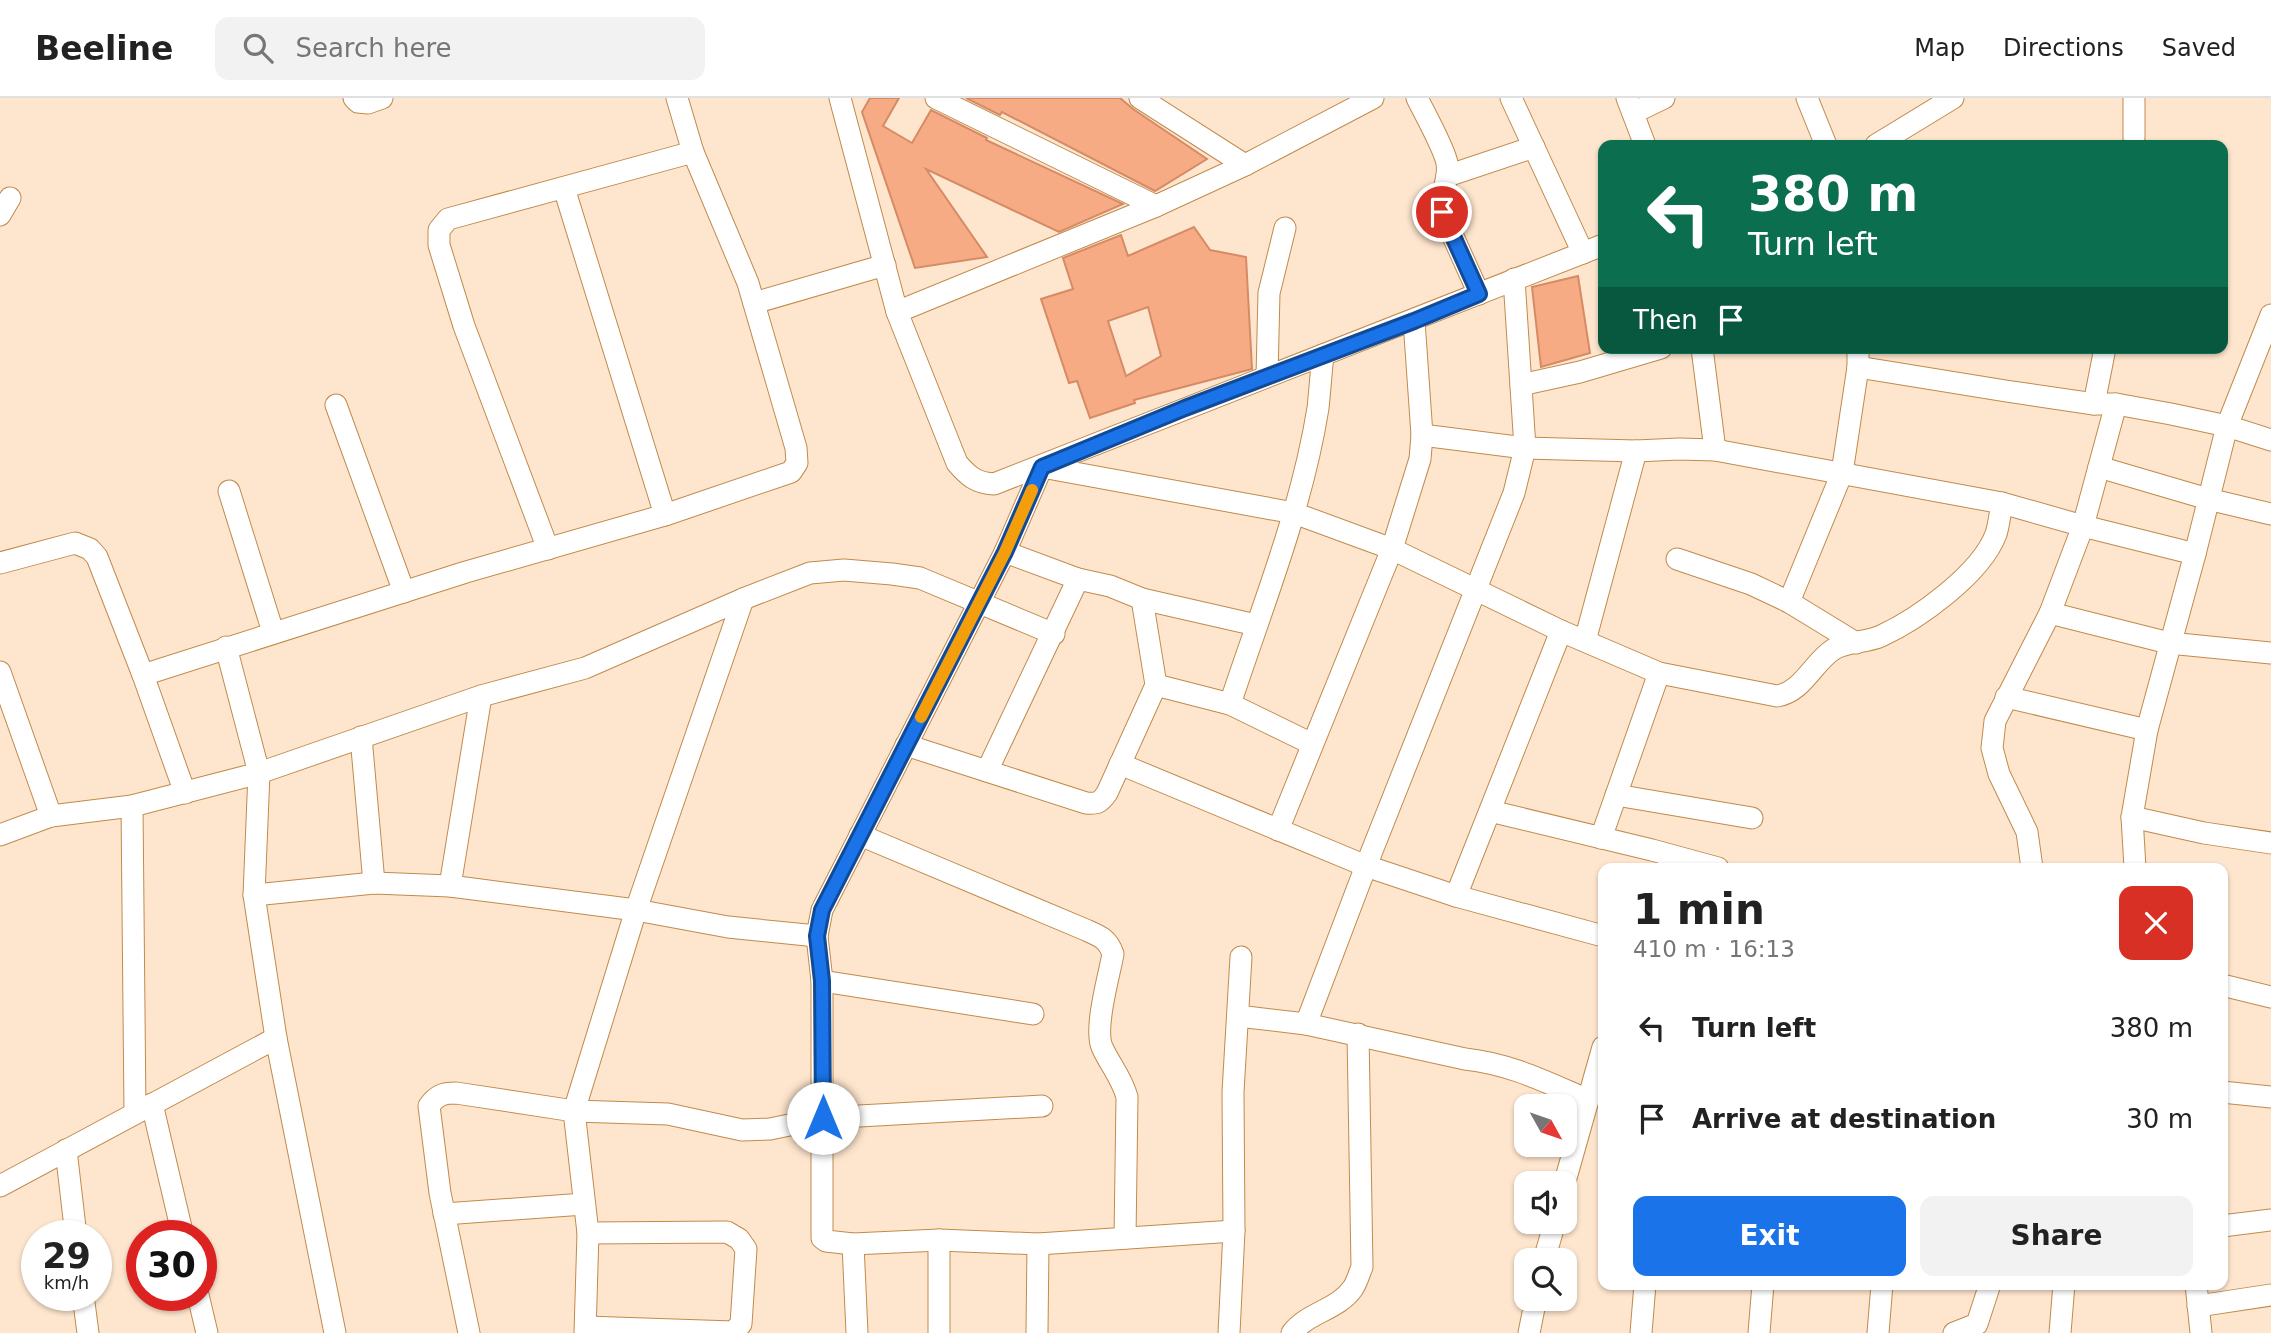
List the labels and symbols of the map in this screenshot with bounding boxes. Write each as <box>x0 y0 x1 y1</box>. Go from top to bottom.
pin <box>1412 182 1472 242</box>
position arrow <box>786 1081 860 1155</box>
north arrow <box>1514 1094 1577 1157</box>
speed limit sign: 30 <box>126 1220 217 1311</box>

